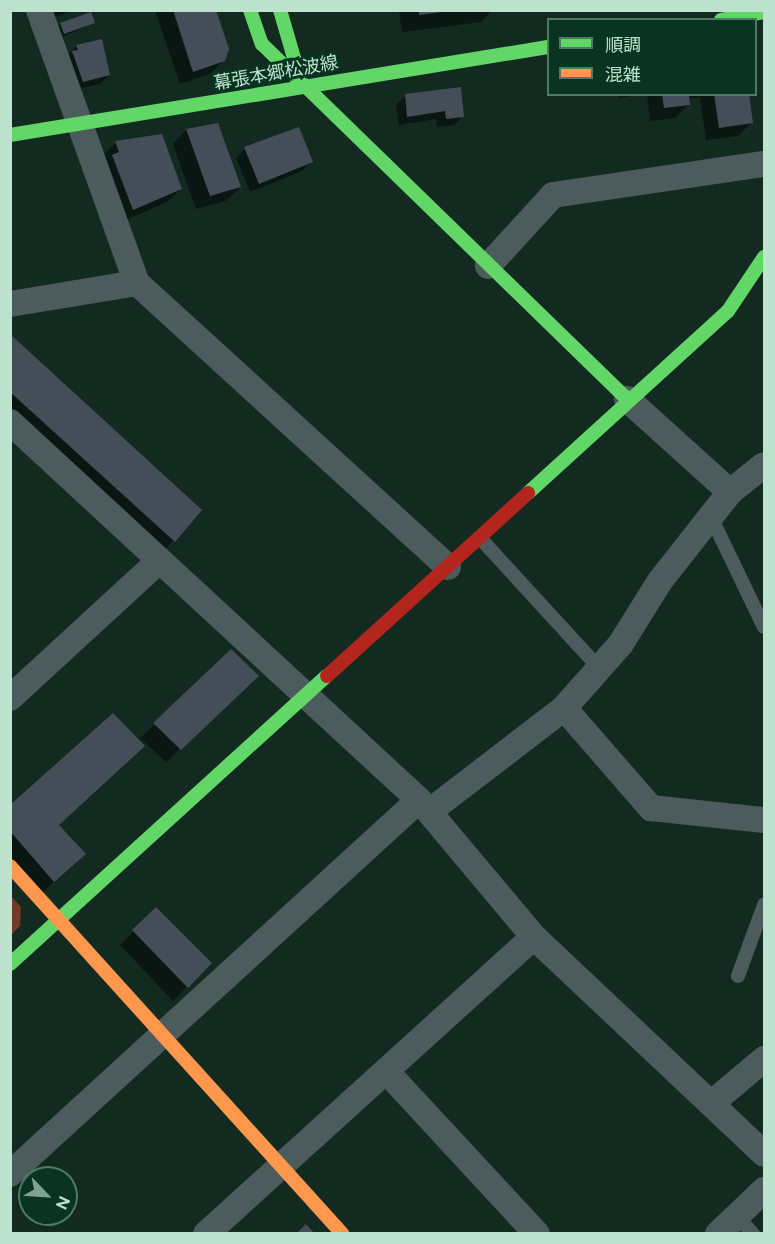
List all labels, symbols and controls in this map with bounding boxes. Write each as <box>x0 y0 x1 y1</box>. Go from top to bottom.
legend <box>547 18 757 96</box>
text: 順調 <box>605 34 641 56</box>
street label: 幕張本郷松波線 <box>212 51 340 95</box>
text: 混雑 <box>605 64 641 86</box>
north arrow <box>18 1166 78 1226</box>
text: N <box>52 1193 74 1213</box>

